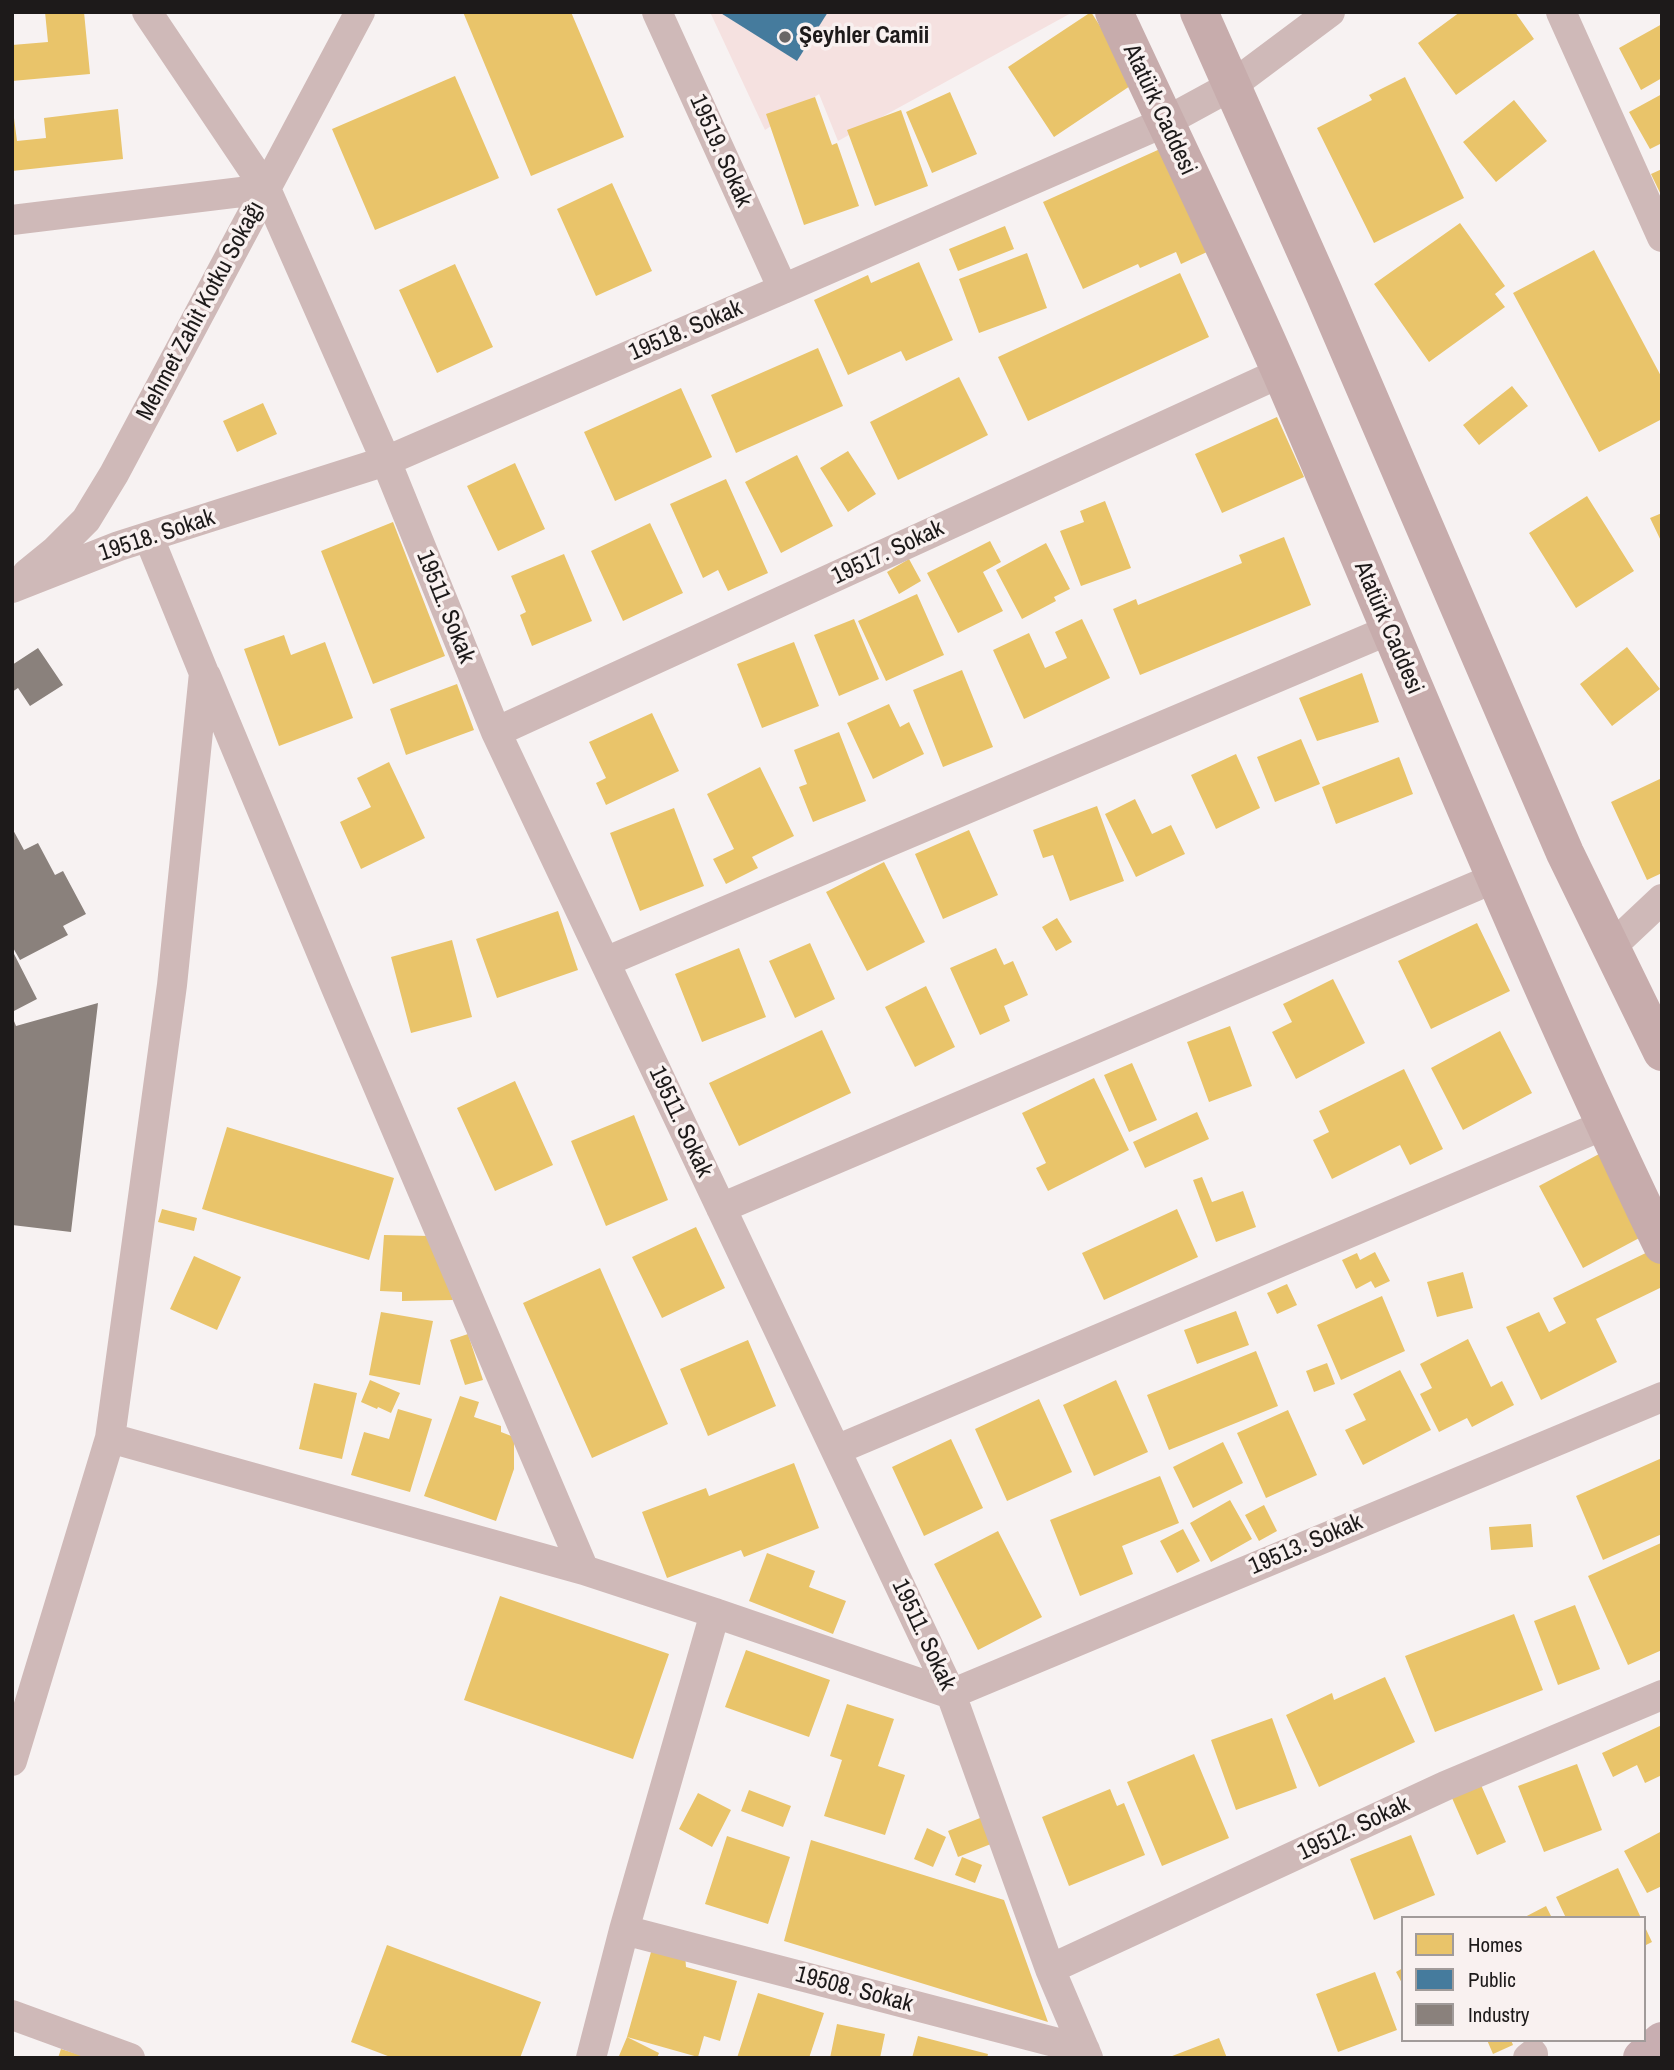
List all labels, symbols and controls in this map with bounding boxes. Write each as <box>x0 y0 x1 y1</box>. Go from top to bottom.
place label: Şeyhler Camii <box>799 23 929 51</box>
marker: Şeyhler Camii <box>777 29 793 45</box>
street label: Atatürk Caddesi <box>1116 40 1202 180</box>
street label: 19519. Sokak <box>682 90 758 212</box>
street label: Mehmet Zahit Kotku Sokağı <box>131 197 271 425</box>
street label: 19518. Sokak <box>625 294 747 368</box>
street label: 19518. Sokak <box>95 504 219 568</box>
street label: 19517. Sokak <box>827 515 949 591</box>
street label: 19511. Sokak <box>409 546 481 668</box>
street label: Atatürk Caddesi <box>1347 557 1429 699</box>
street label: 19511. Sokak <box>642 1062 718 1182</box>
street label: 19513. Sokak <box>1245 1508 1367 1582</box>
street label: 19511. Sokak <box>885 1575 961 1695</box>
street label: 19512. Sokak <box>1293 1791 1415 1867</box>
legend <box>1401 1916 1646 2042</box>
text: Homes <box>1468 1930 1523 1959</box>
street label: 19508. Sokak <box>792 1961 916 2019</box>
text: Public <box>1468 1965 1516 1994</box>
text: Industry <box>1468 2000 1529 2029</box>

